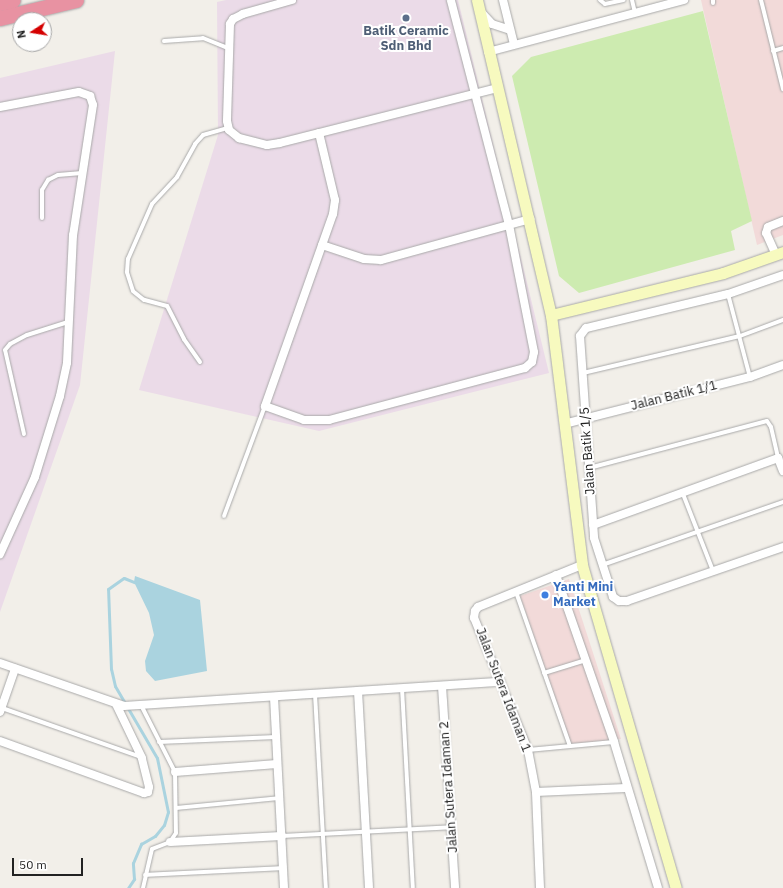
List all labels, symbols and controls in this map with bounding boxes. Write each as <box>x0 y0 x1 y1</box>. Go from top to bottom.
north arrow <box>12 12 52 52</box>
marker: Batik Ceramic Sdn Bhd <box>401 13 411 23</box>
place label: Batik Ceramic Sdn Bhd <box>363 24 449 55</box>
text: N <box>14 29 29 40</box>
street label: Jalan Batik 1/1 <box>629 378 719 414</box>
street label: Jalan Batik 1/5 <box>577 406 599 496</box>
place label: Yanti Mini Market <box>553 580 613 611</box>
marker: Yanti Mini Market <box>540 590 550 600</box>
street label: Jalan Sutera Idaman 1 <box>472 626 534 754</box>
street label: Jalan Sutera Idaman 2 <box>437 721 461 853</box>
scale bar <box>14 850 85 876</box>
text: 50 m <box>19 857 47 872</box>

